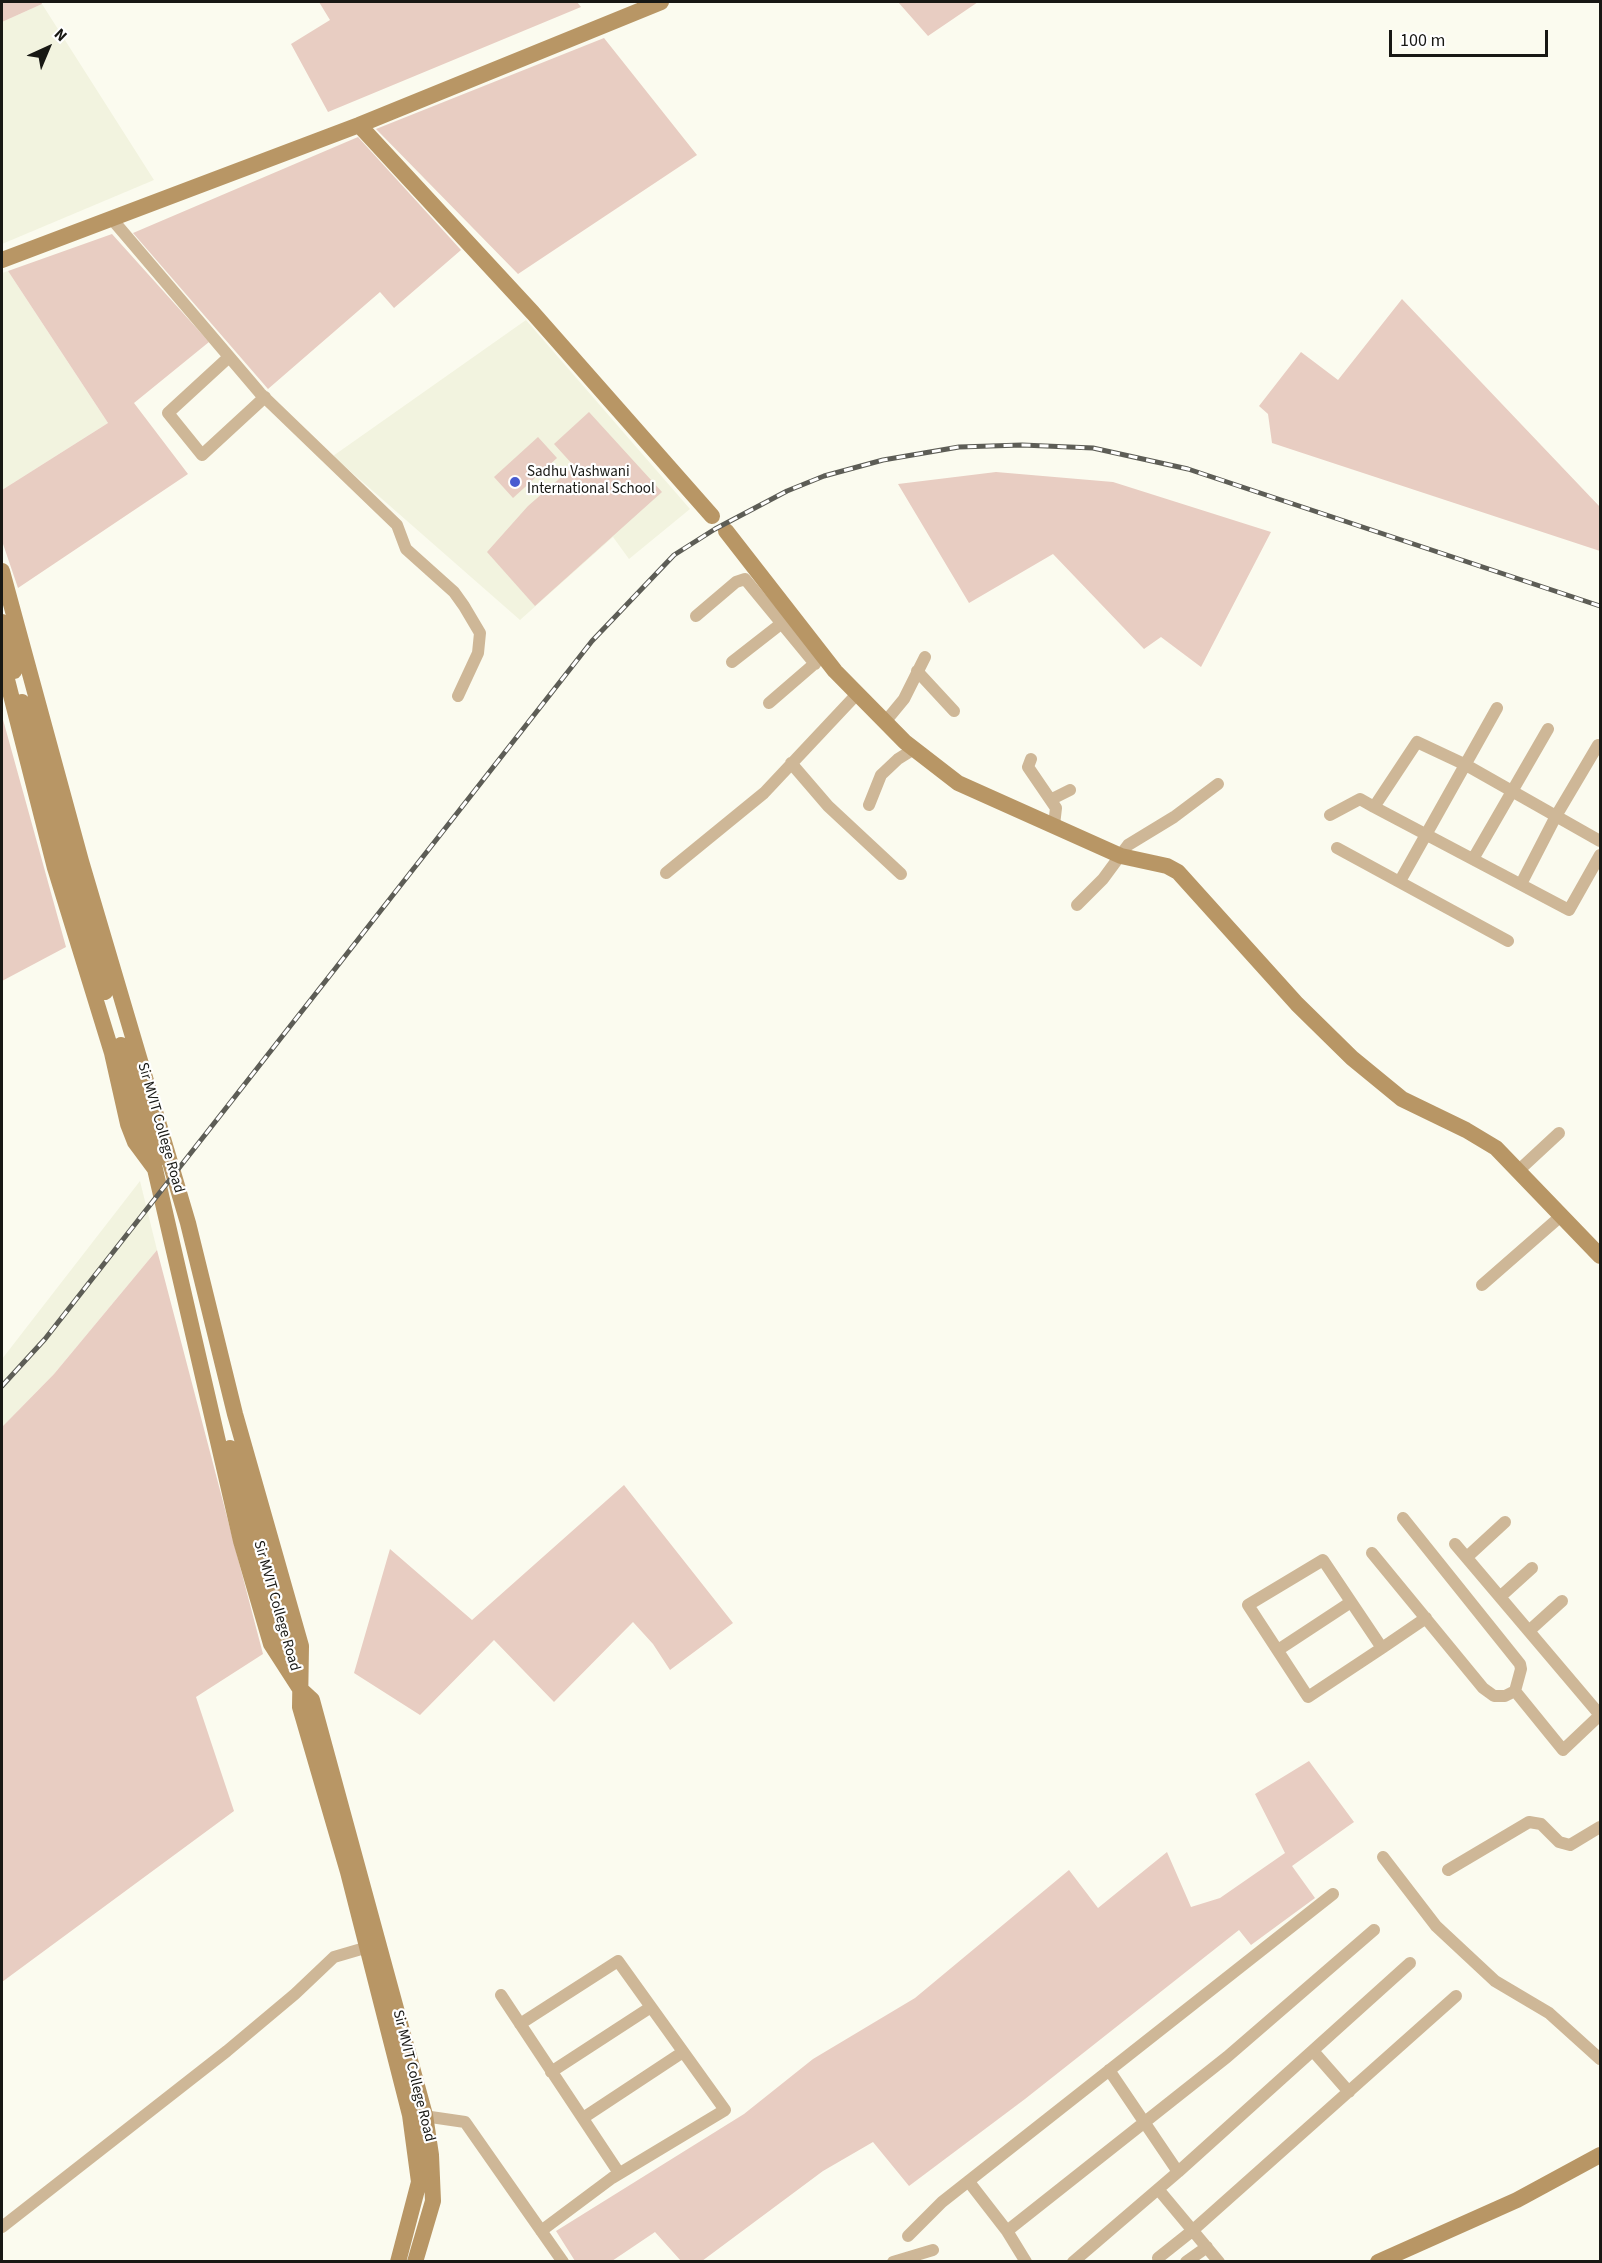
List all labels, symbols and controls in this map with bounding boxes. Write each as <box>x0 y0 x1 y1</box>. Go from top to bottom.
north arrow <box>18 18 78 78</box>
scale bar <box>1392 18 1551 56</box>
text: N <box>49 23 72 47</box>
text: 100 m <box>1400 28 1445 53</box>
place label: Sadhu Vashwani International School <box>527 464 655 499</box>
marker: Sadhu Vashwani International School <box>508 475 522 489</box>
street label: Sir MVIT College Road <box>133 1061 187 1195</box>
street label: Sir MVIT College Road <box>249 1539 303 1673</box>
street label: Sir MVIT College Road <box>388 2008 438 2144</box>

